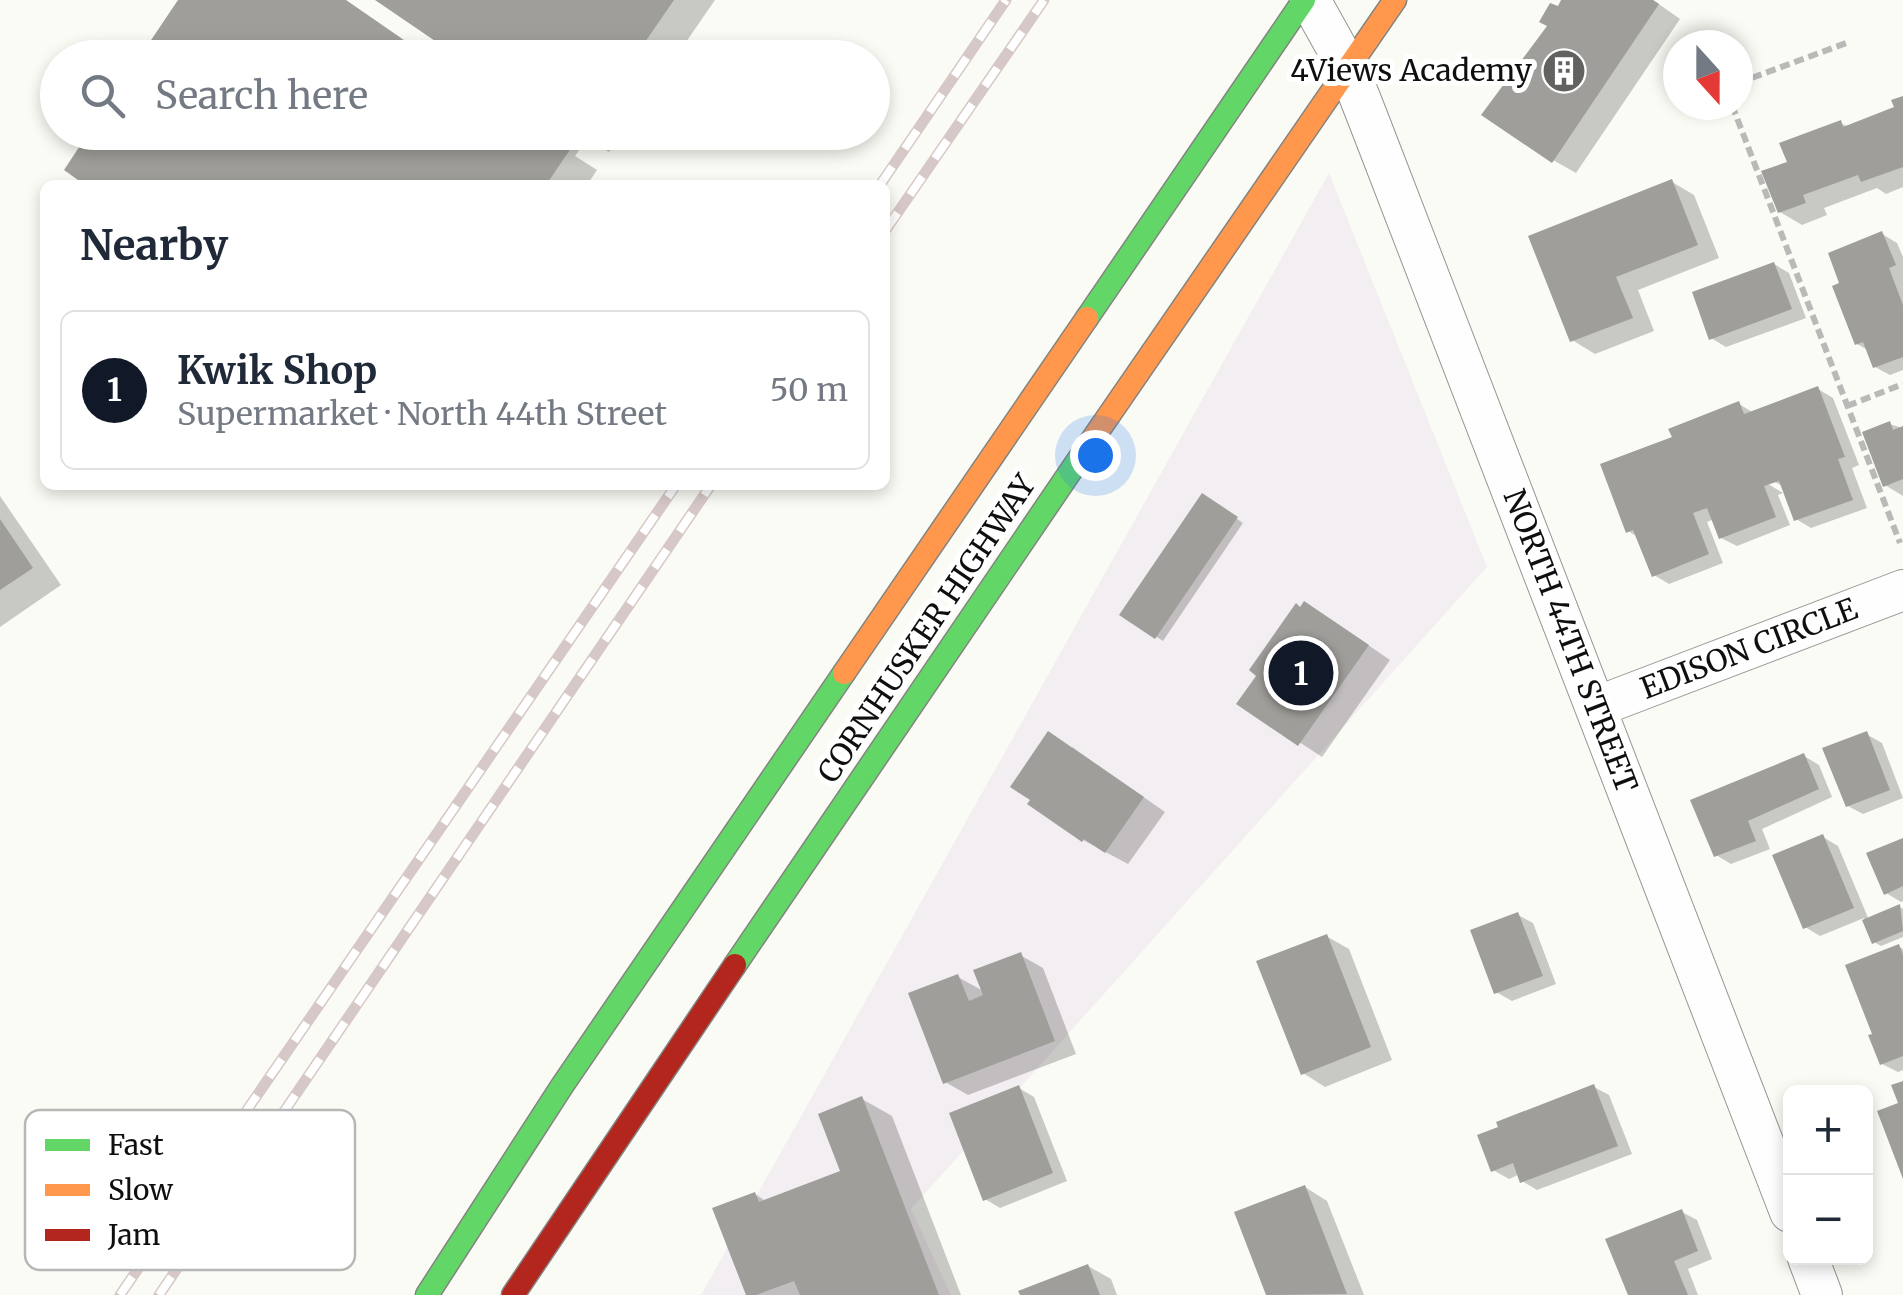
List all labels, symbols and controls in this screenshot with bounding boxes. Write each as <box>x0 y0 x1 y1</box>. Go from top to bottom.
north arrow <box>1663 30 1753 120</box>
search box <box>40 40 890 150</box>
building icon: 4Views Academy <box>1541 48 1587 94</box>
place label: 4Views Academy <box>1290 51 1533 89</box>
icon: search <box>75 68 130 123</box>
text: Search here <box>155 72 368 119</box>
text: Nearby <box>80 219 228 271</box>
text: Kwik Shop <box>177 347 377 394</box>
text: 1 <box>107 370 122 410</box>
text: 50 m <box>770 370 848 410</box>
text: Supermarket · North 44th Street <box>177 394 667 434</box>
your location <box>1070 430 1121 481</box>
street label: CORNHUSKER HIGHWAY <box>809 467 1044 790</box>
street label: NORTH 44TH STREET <box>1496 484 1646 798</box>
street label: EDISON CIRCLE <box>1635 589 1862 707</box>
pin: 1 <box>1268 636 1334 710</box>
map controls <box>1783 1085 1873 1265</box>
button: + <box>1783 1085 1873 1175</box>
legend <box>25 1110 355 1270</box>
text: Fast <box>108 1127 164 1163</box>
text: Slow <box>108 1172 173 1208</box>
button: − <box>1783 1175 1873 1265</box>
text: Jam <box>107 1217 161 1253</box>

